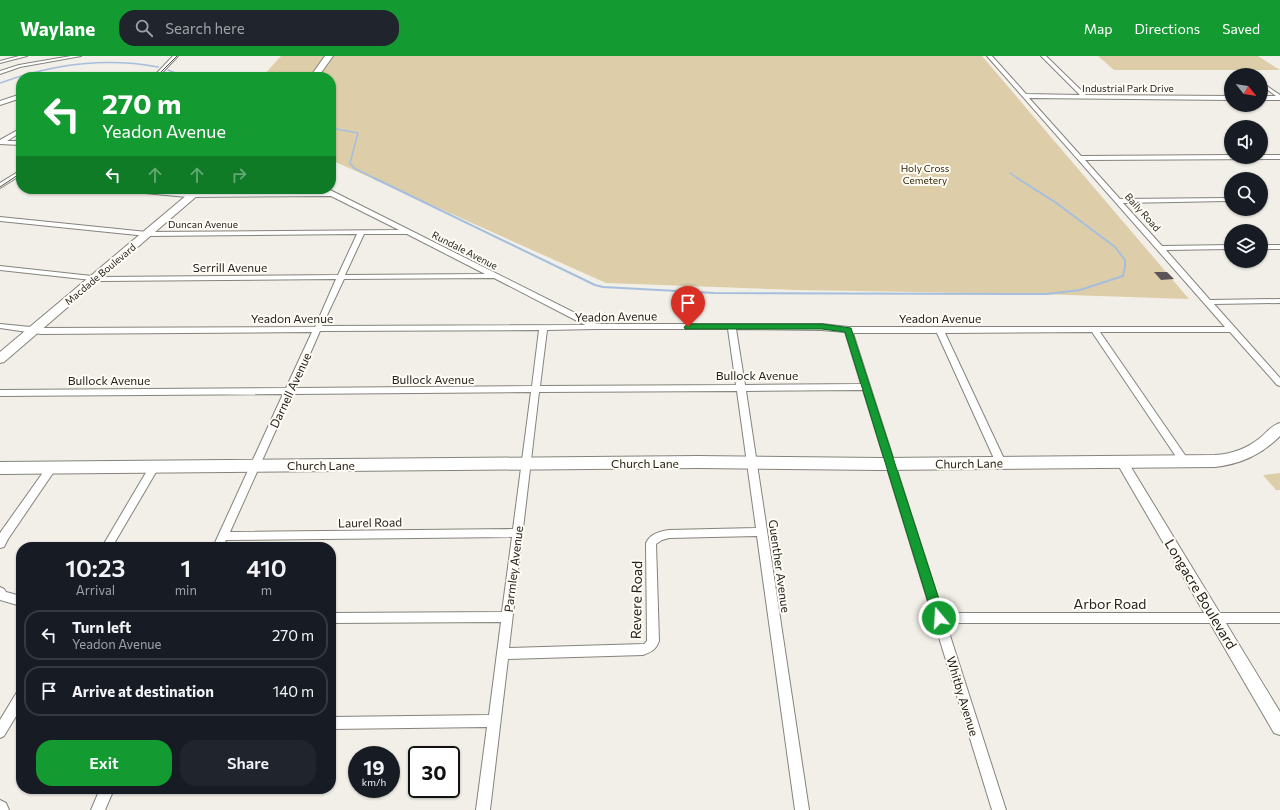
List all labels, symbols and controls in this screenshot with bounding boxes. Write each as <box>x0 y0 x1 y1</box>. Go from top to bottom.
search box <box>119 10 399 46</box>
text: Waylane <box>20 17 95 40</box>
icon: search <box>133 17 155 39</box>
text: Search here <box>165 19 245 37</box>
text: Map <box>1084 20 1113 37</box>
text: Directions <box>1135 20 1200 37</box>
text: Saved <box>1222 20 1260 37</box>
north arrow <box>1224 68 1268 112</box>
map controls <box>1224 68 1268 268</box>
street label: Industrial Park Drive <box>1082 82 1174 94</box>
text: 270 m <box>102 86 181 120</box>
icon: left <box>36 88 88 140</box>
text: Yeadon Avenue <box>102 120 226 142</box>
button: sound <box>1224 120 1268 164</box>
park label: Holy Cross Cemetery <box>901 162 950 186</box>
icon: left <box>102 164 124 186</box>
icon: ahead <box>144 164 166 186</box>
icon: ahead <box>186 164 208 186</box>
icon: right <box>228 164 250 186</box>
button: search <box>1224 172 1268 216</box>
street label: Baily Road <box>1123 190 1163 234</box>
street label: Duncan Avenue <box>168 218 238 230</box>
button: layers <box>1224 224 1268 268</box>
street label: Rundale Avenue <box>430 228 500 272</box>
street label: Macdade Boulevard <box>62 241 138 307</box>
street label: Serrill Avenue <box>193 260 267 274</box>
pin <box>671 286 705 327</box>
icon: arrive <box>677 292 699 314</box>
street label: Yeadon Avenue <box>575 308 657 324</box>
street label: Yeadon Avenue <box>251 311 333 325</box>
street label: Yeadon Avenue <box>899 311 981 325</box>
street label: Darnell Avenue <box>266 350 314 430</box>
street label: Bullock Avenue <box>716 368 798 382</box>
street label: Bullock Avenue <box>392 372 474 386</box>
street label: Bullock Avenue <box>68 373 150 387</box>
street label: Church Lane <box>935 455 1003 471</box>
street label: Church Lane <box>611 456 679 470</box>
street label: Church Lane <box>287 458 355 472</box>
street label: Laurel Road <box>338 514 402 530</box>
street label: Guenther Avenue <box>767 519 793 613</box>
street label: Parmley Avenue <box>501 525 525 613</box>
street label: Longacre Boulevard <box>1161 536 1241 652</box>
text: 10:23 <box>65 553 125 582</box>
text: 1 <box>180 553 191 582</box>
text: 410 <box>246 553 287 582</box>
street label: Revere Road <box>627 561 645 639</box>
text: Arrival <box>76 582 115 598</box>
text: min <box>175 582 197 598</box>
text: m <box>261 582 272 598</box>
street label: Arbor Road <box>1074 595 1146 612</box>
position arrow <box>918 597 960 639</box>
text: Turn left <box>72 618 131 636</box>
icon: left <box>38 624 60 646</box>
text: 270 m <box>272 626 314 644</box>
text: Yeadon Avenue <box>72 636 161 652</box>
street label: Whitby Avenue <box>944 654 982 738</box>
icon: arrive <box>38 680 60 702</box>
text: Arrive at destination <box>72 682 214 700</box>
text: 140 m <box>273 682 314 700</box>
button: Exit <box>36 740 172 786</box>
button: Share <box>180 740 316 786</box>
speed limit sign: 30 <box>408 746 460 798</box>
text: 19 <box>363 755 385 779</box>
text: km/h <box>362 776 386 788</box>

